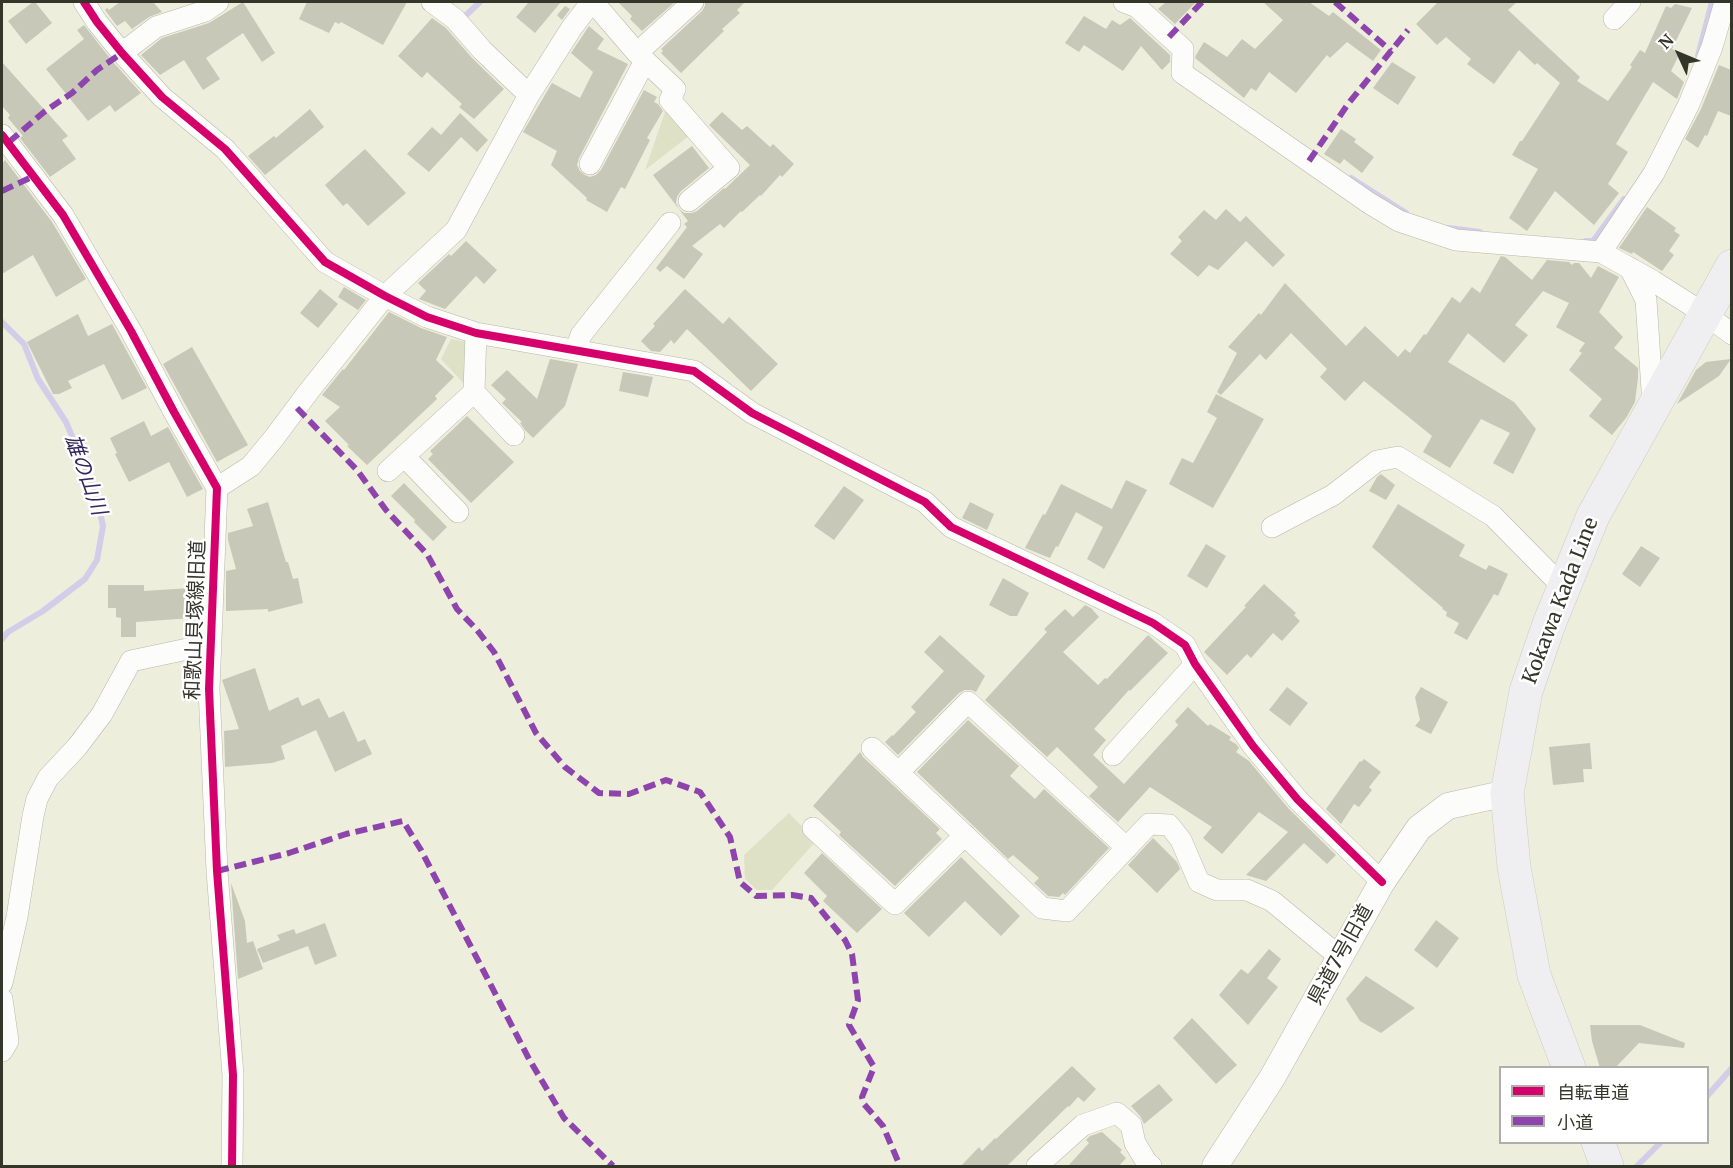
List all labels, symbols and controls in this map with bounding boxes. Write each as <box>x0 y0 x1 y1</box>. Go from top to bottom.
north arrow <box>1649 24 1709 84</box>
text: N <box>1654 30 1678 53</box>
water label: 雄の山川 <box>59 431 111 519</box>
street label: Kokawa Kada Line <box>1518 514 1604 688</box>
street label: 和歌山貝塚線旧道 <box>181 540 211 700</box>
street label: 県道7号旧道 <box>1304 900 1378 1010</box>
legend <box>1499 1066 1709 1144</box>
text: 自転車道 <box>1557 1081 1629 1104</box>
text: 小道 <box>1557 1111 1593 1134</box>

